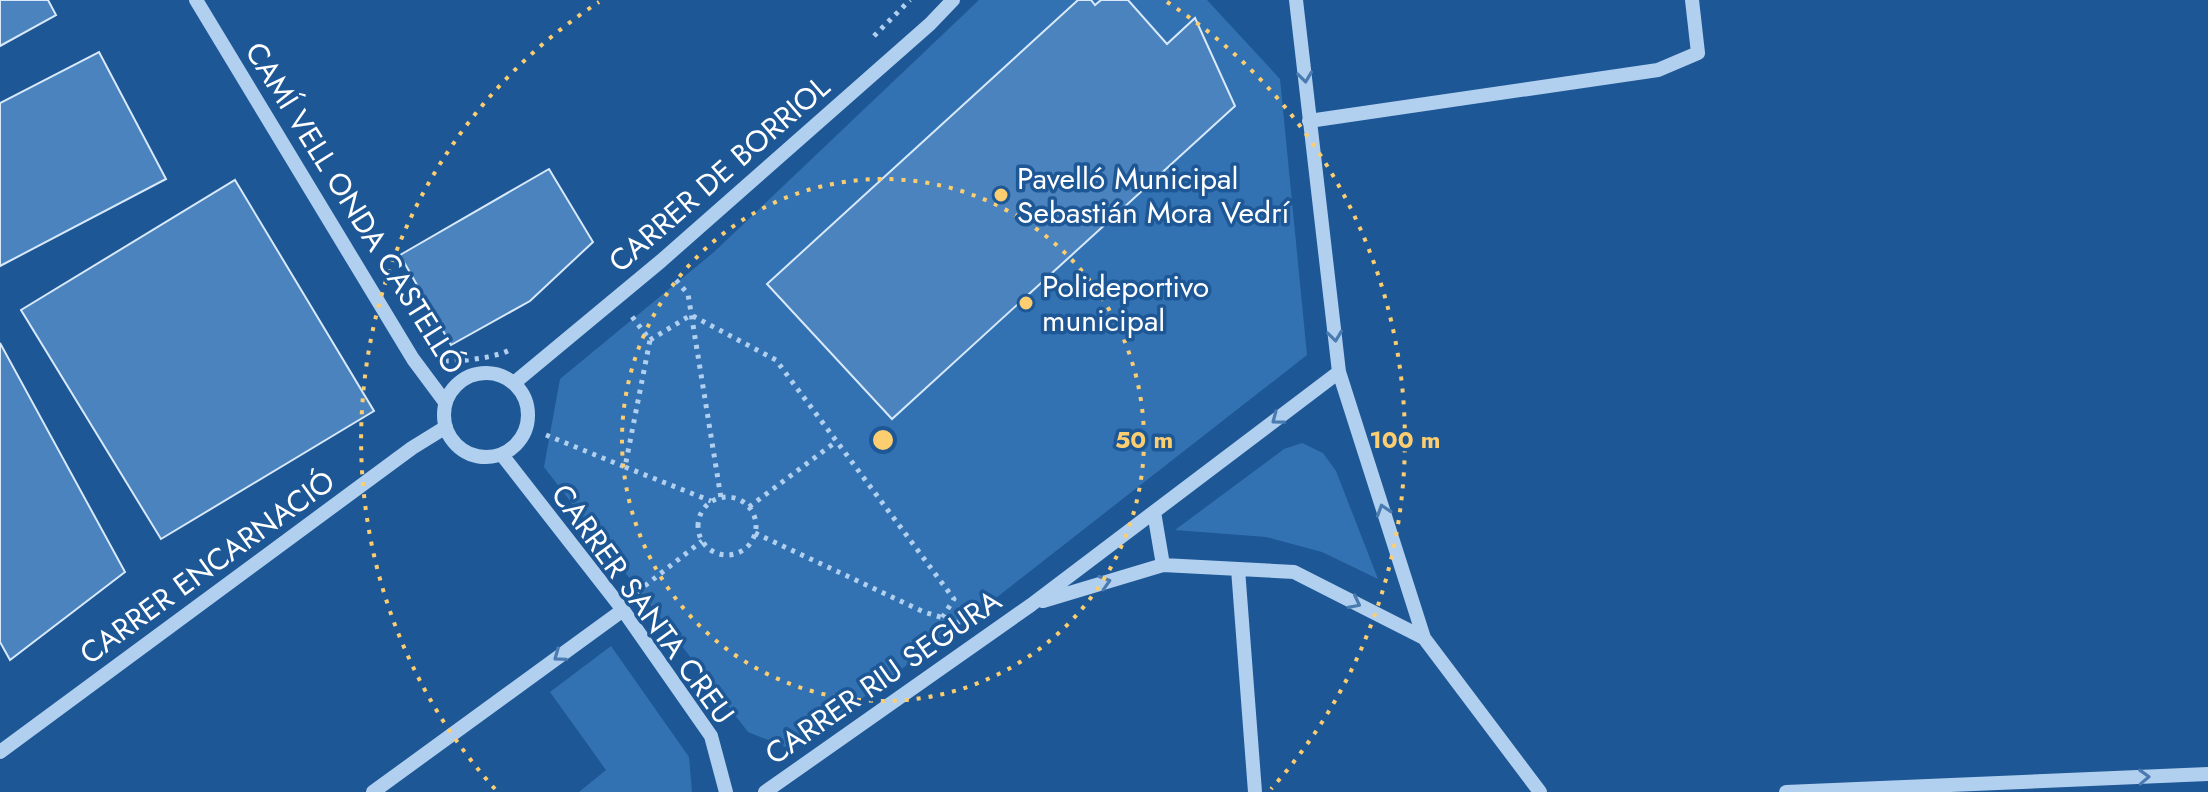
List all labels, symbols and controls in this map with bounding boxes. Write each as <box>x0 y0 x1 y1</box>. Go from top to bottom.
street label: CAMÍ VELL ONDA CASTELLÓ <box>235 33 475 383</box>
street label: CARRER DE BORRIOL <box>599 66 839 282</box>
one-way arrow <box>1296 71 1313 84</box>
place label: Pavelló Municipal Sebastián Mora Vedrí <box>1017 157 1290 234</box>
marker: Pavelló Municipal Sebastián Mora Vedrí <box>992 186 1010 204</box>
place label: Polideportivo municipal <box>1042 265 1209 342</box>
marker: Polideportivo municipal <box>1017 294 1035 312</box>
one-way arrow <box>1326 330 1343 343</box>
one-way arrow <box>1271 409 1286 423</box>
text: 50 m <box>1115 422 1173 457</box>
text: 100 m <box>1370 422 1440 457</box>
centre of rings <box>869 426 897 454</box>
street label: CARRER ENCARNACIÓ <box>71 460 343 674</box>
street label: CARRER SANTA CREU <box>541 475 745 733</box>
one-way arrow <box>1377 504 1393 518</box>
one-way arrow <box>1098 575 1112 591</box>
street label: CARRER RIU SEGURA <box>756 579 1010 775</box>
one-way arrow <box>1347 593 1362 608</box>
one-way arrow <box>554 646 568 661</box>
one-way arrow <box>2138 768 2151 785</box>

